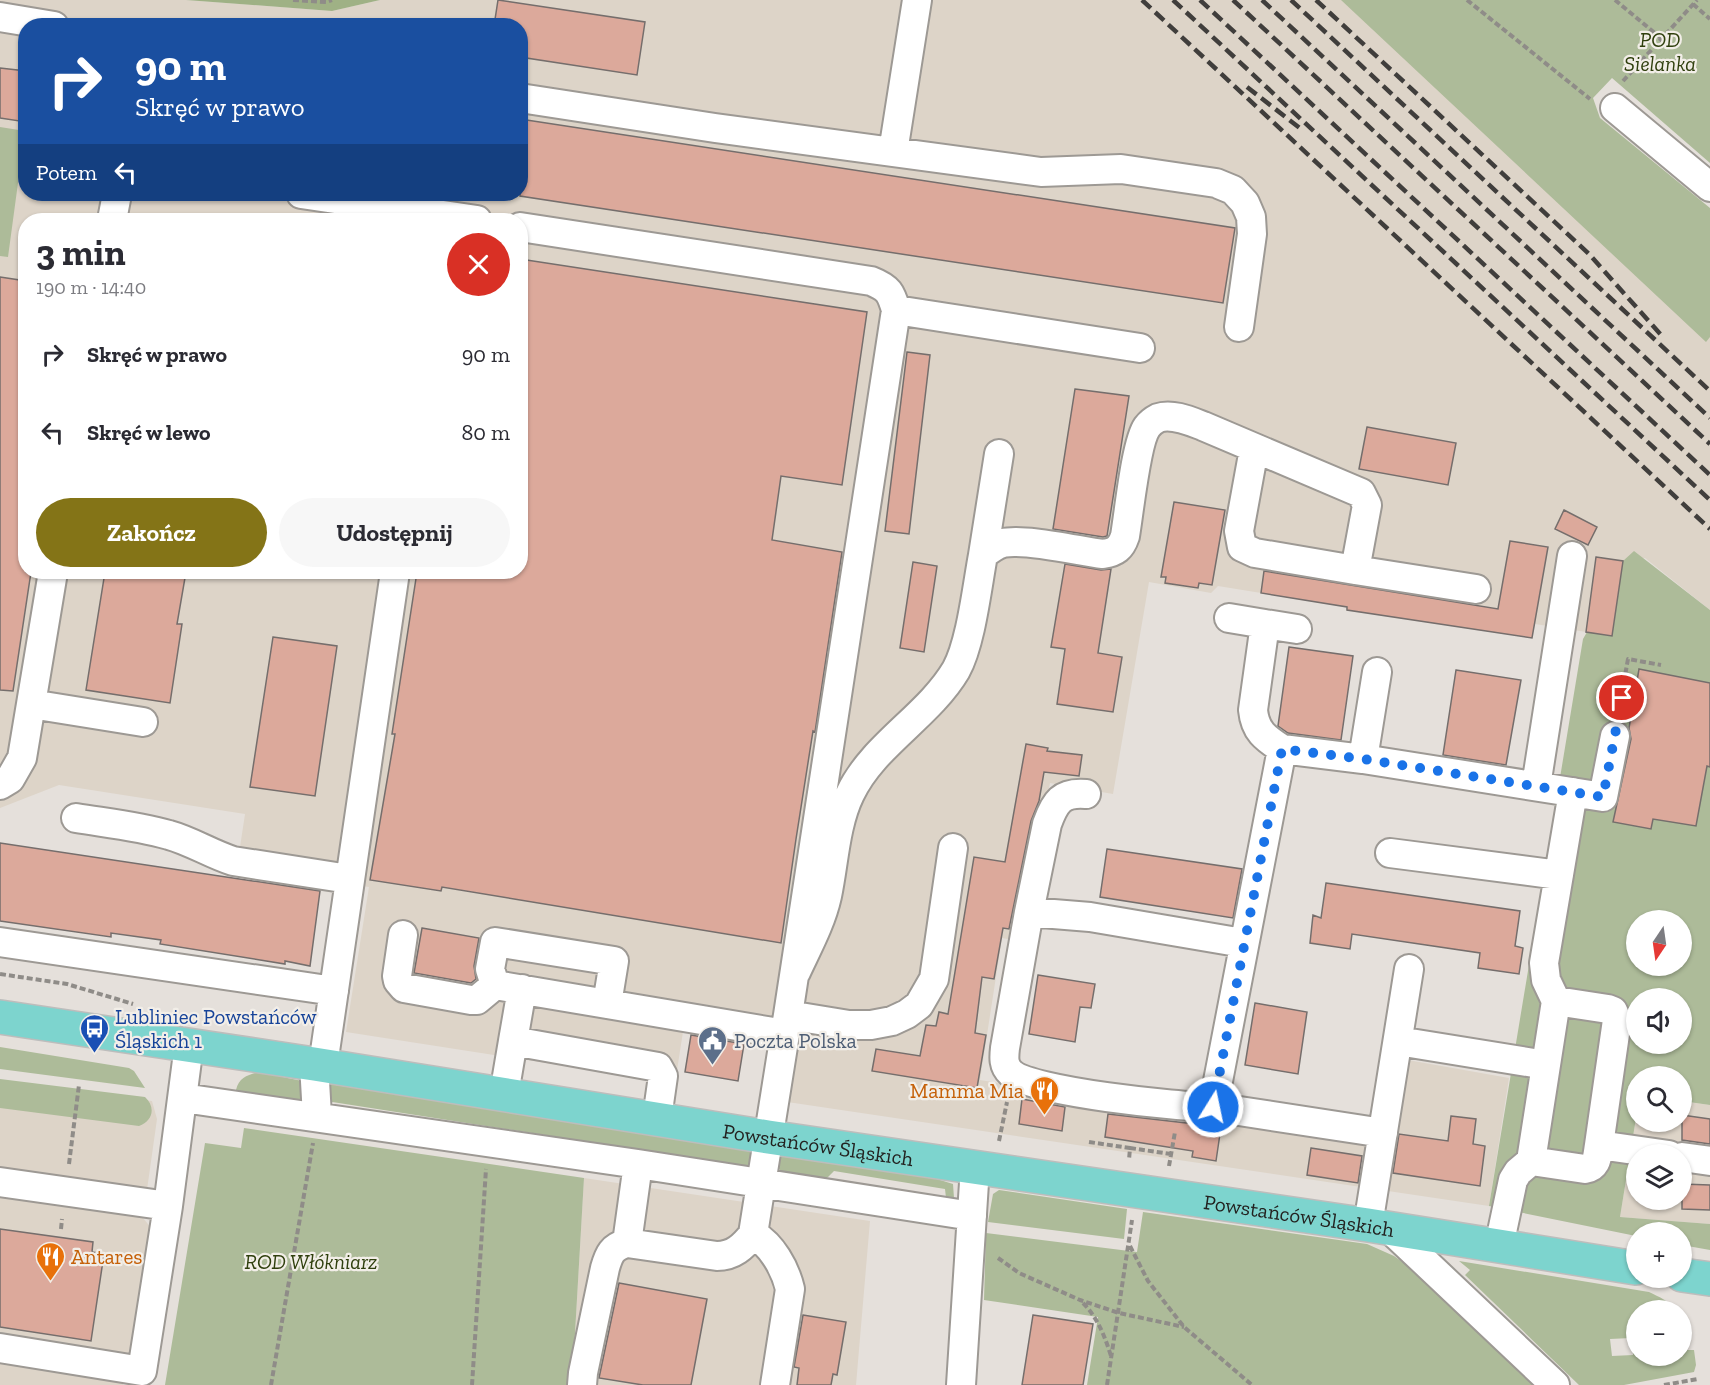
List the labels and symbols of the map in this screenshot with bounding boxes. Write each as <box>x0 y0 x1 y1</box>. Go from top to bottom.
park label: POD Sielanka <box>1624 27 1696 76</box>
pin <box>1596 672 1647 723</box>
north arrow <box>1626 910 1692 976</box>
place label: Lubliniec Powstańców Śląskich 1 <box>115 1004 317 1053</box>
bus stop icon: Lubliniec Powstańców Śląskich 1 <box>78 1012 110 1054</box>
public building icon: Poczta Polska <box>697 1024 729 1066</box>
place label: Poczta Polska <box>734 1028 857 1053</box>
restaurant icon: Mamma Mia <box>1029 1074 1061 1116</box>
position arrow <box>1181 1075 1245 1139</box>
place label: Mamma Mia <box>910 1078 1024 1103</box>
street label: Powstańców Śląskich <box>721 1117 915 1171</box>
street label: Powstańców Śląskich <box>1202 1189 1396 1242</box>
restaurant icon: Antares <box>34 1240 66 1282</box>
place label: Antares <box>71 1244 142 1269</box>
park label: ROD Włókniarz <box>244 1249 378 1274</box>

